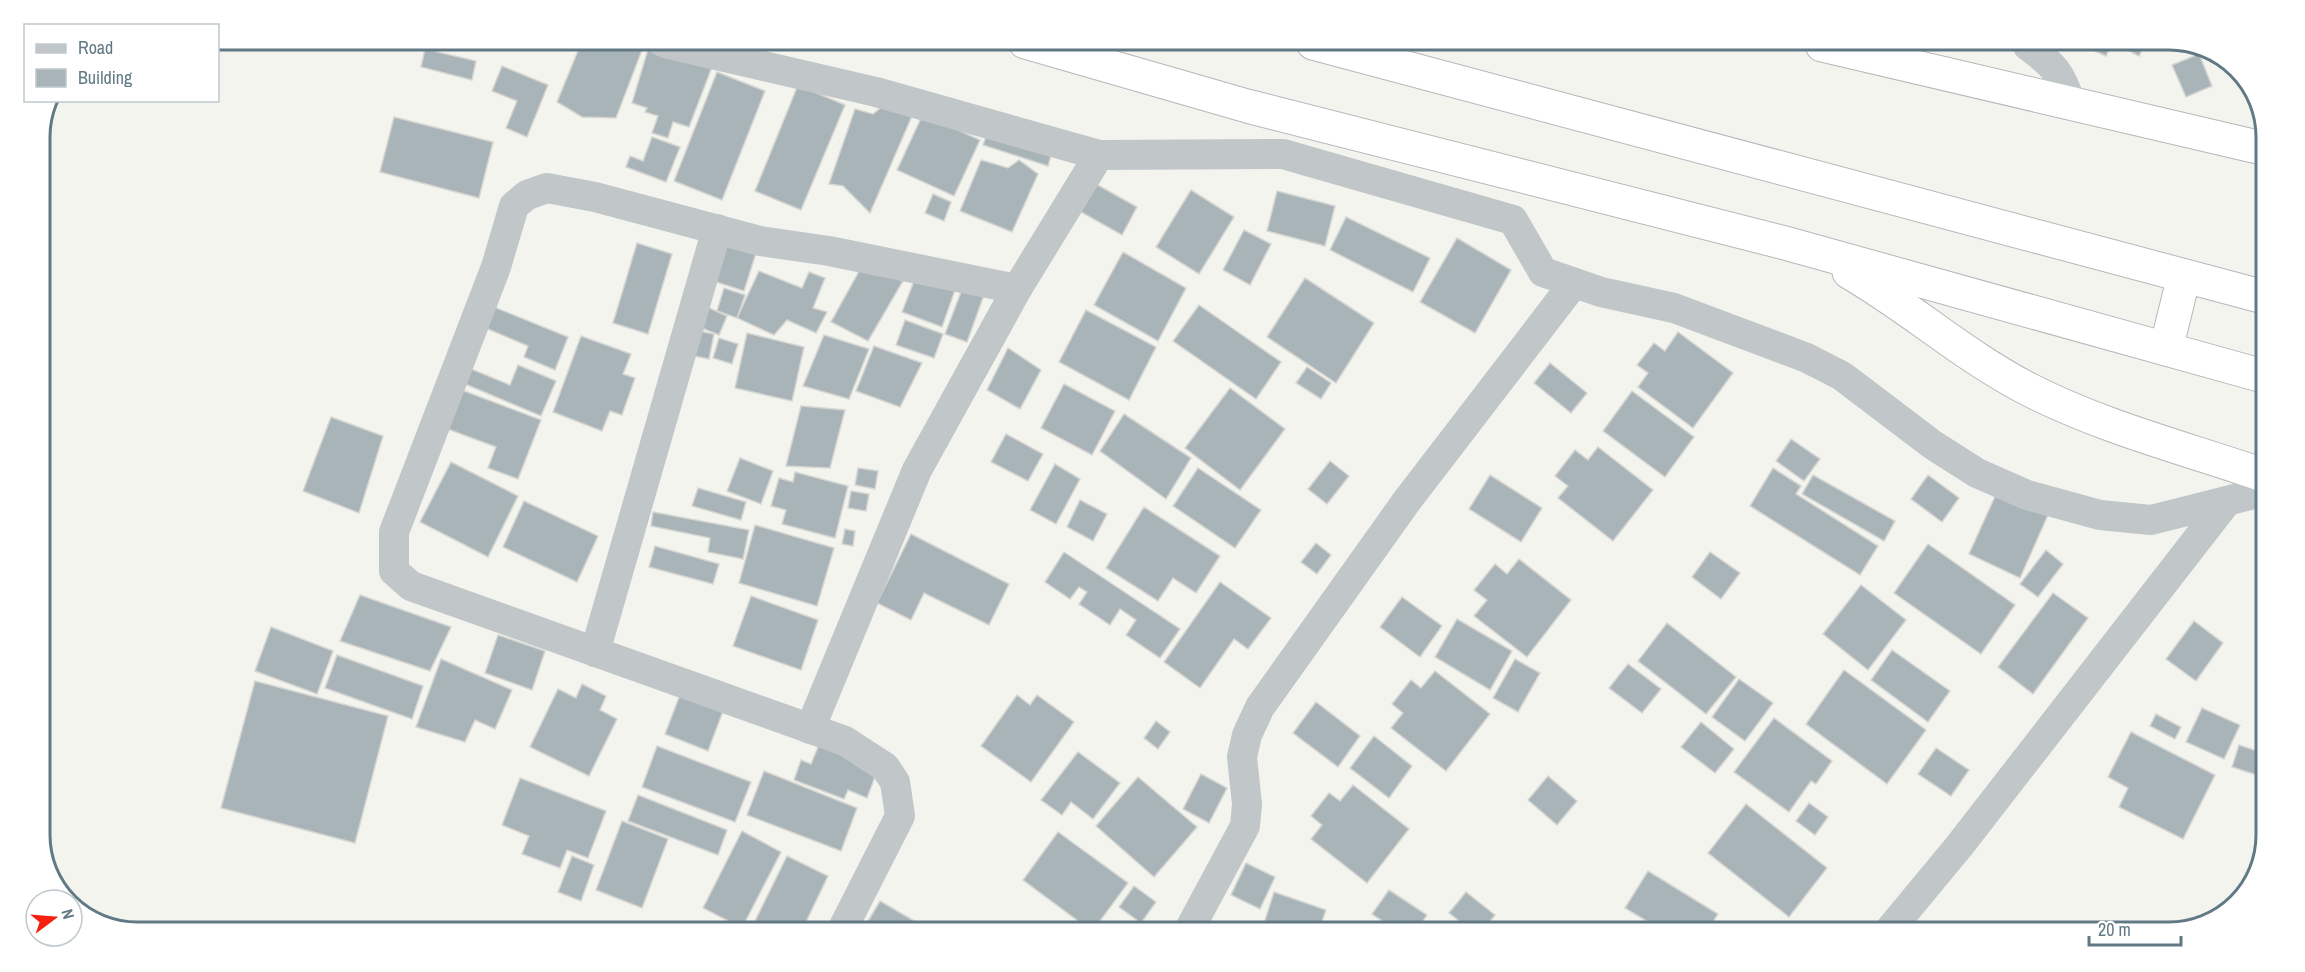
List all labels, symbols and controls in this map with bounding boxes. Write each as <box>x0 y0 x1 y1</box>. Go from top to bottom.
legend <box>24 24 219 102</box>
text: Road <box>78 35 113 60</box>
text: Building <box>78 65 133 90</box>
north arrow <box>24 888 84 948</box>
text: N <box>57 906 80 921</box>
scale bar <box>2089 909 2180 947</box>
text: 20 m <box>2098 917 2131 942</box>

